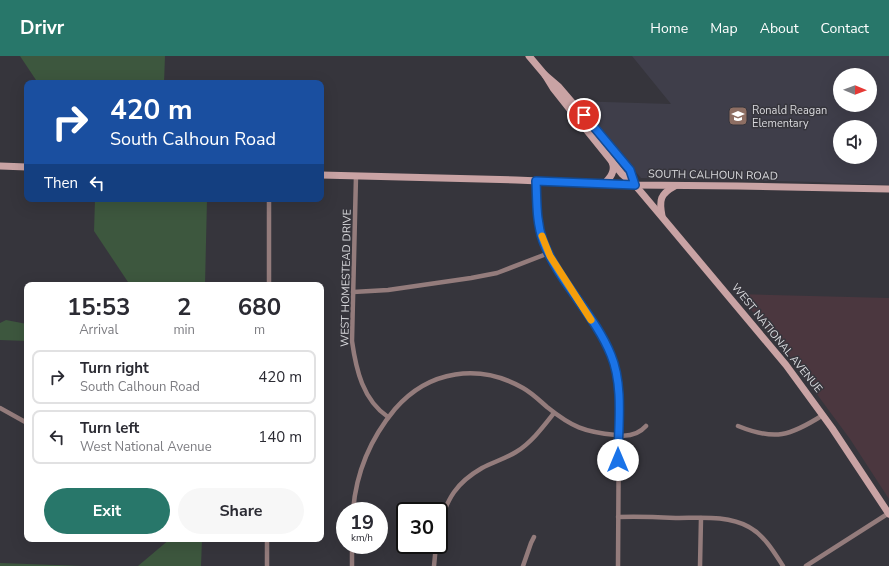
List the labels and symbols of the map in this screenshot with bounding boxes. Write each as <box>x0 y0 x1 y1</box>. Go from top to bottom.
north arrow <box>833 68 877 112</box>
pin <box>567 98 601 132</box>
place label: Ronald Reagan Elementary <box>752 103 827 131</box>
school or university icon: Ronald Reagan Elementary <box>727 105 749 127</box>
street label: SOUTH CALHOUN ROAD <box>648 166 778 184</box>
street label: WEST HOMESTEAD DRIVE <box>337 209 355 347</box>
street label: WEST NATIONAL AVENUE <box>728 280 826 396</box>
position arrow <box>597 439 639 481</box>
speed limit sign: 30 <box>396 502 448 554</box>

